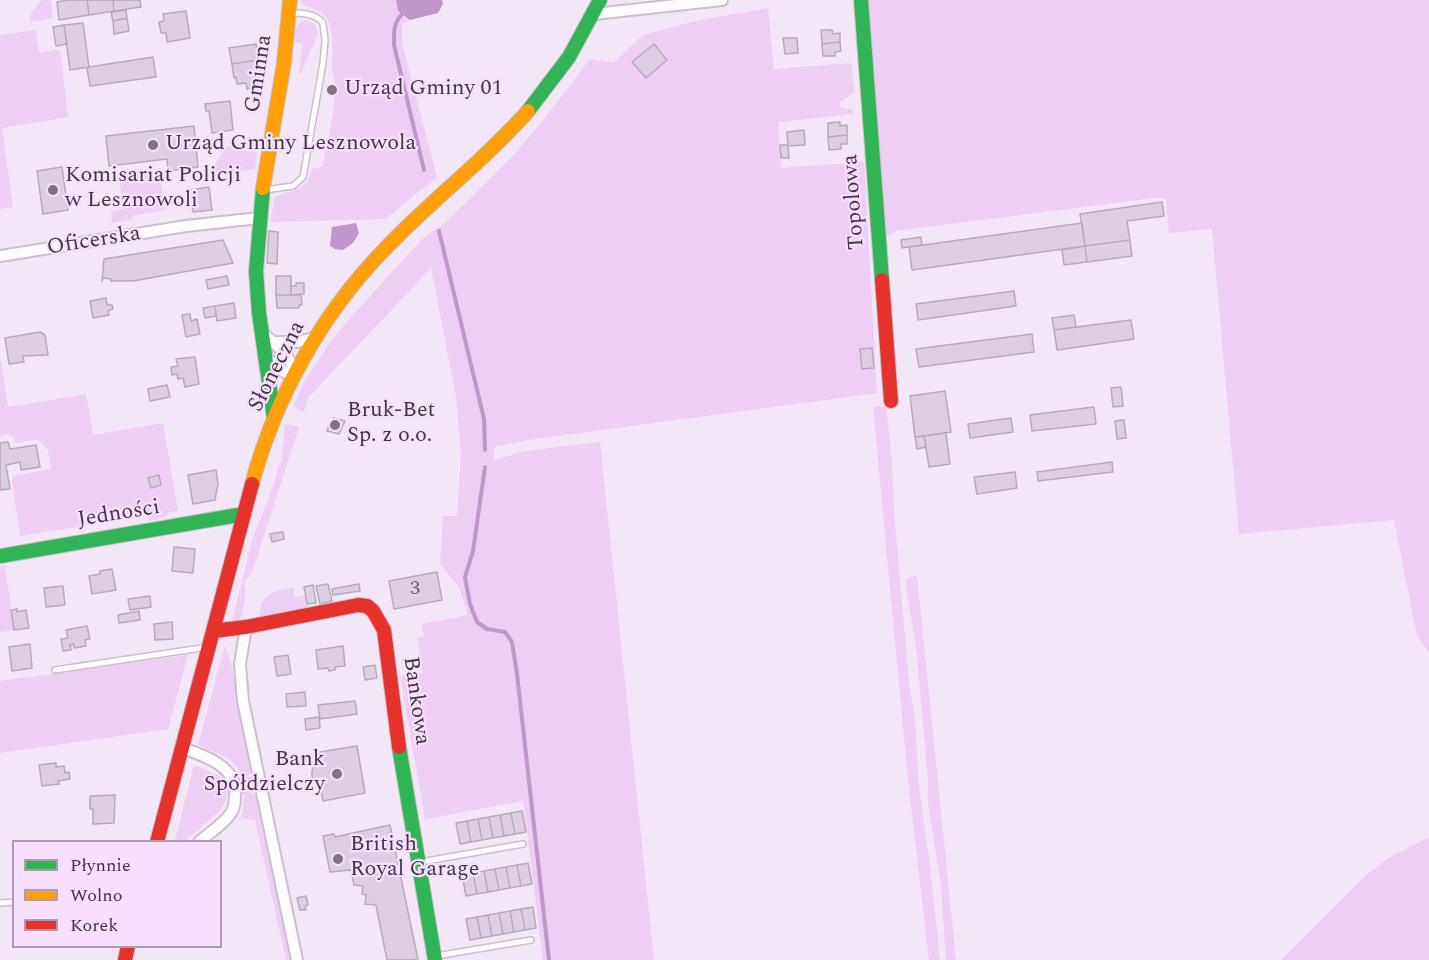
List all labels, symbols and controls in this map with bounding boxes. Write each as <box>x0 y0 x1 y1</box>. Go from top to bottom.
street label: Gminna <box>241 33 279 115</box>
place label: Urząd Gminy 01 <box>344 77 502 103</box>
marker: Urząd Gminy 01 <box>325 83 339 97</box>
place label: Urząd Gminy Lesznowola <box>165 132 416 158</box>
marker: Urząd Gminy Lesznowola <box>146 138 160 152</box>
street label: Topolowa <box>838 153 872 251</box>
place label: Komisariat Policji w Lesznowoli <box>65 164 241 216</box>
marker: Komisariat Policji w Lesznowoli <box>46 183 60 197</box>
street label: Oficerska <box>45 222 143 262</box>
street label: Słoneczna <box>244 317 312 417</box>
place label: Bruk-Bet Sp. z o.o. <box>347 399 435 451</box>
marker: Bruk-Bet Sp. z o.o. <box>328 418 342 432</box>
street label: Jedności <box>76 495 162 535</box>
house number: 3 <box>410 578 420 602</box>
street label: Bankowa <box>396 655 434 747</box>
place label: Bank Spółdzielczy <box>204 748 325 800</box>
marker: Bank Spółdzielczy <box>330 767 344 781</box>
place label: British Royal Garage <box>350 833 479 884</box>
legend <box>12 840 222 948</box>
text: Płynnie <box>70 852 131 879</box>
marker: British Royal Garage <box>331 852 345 866</box>
text: Wolno <box>70 882 123 909</box>
text: Korek <box>70 912 118 939</box>

